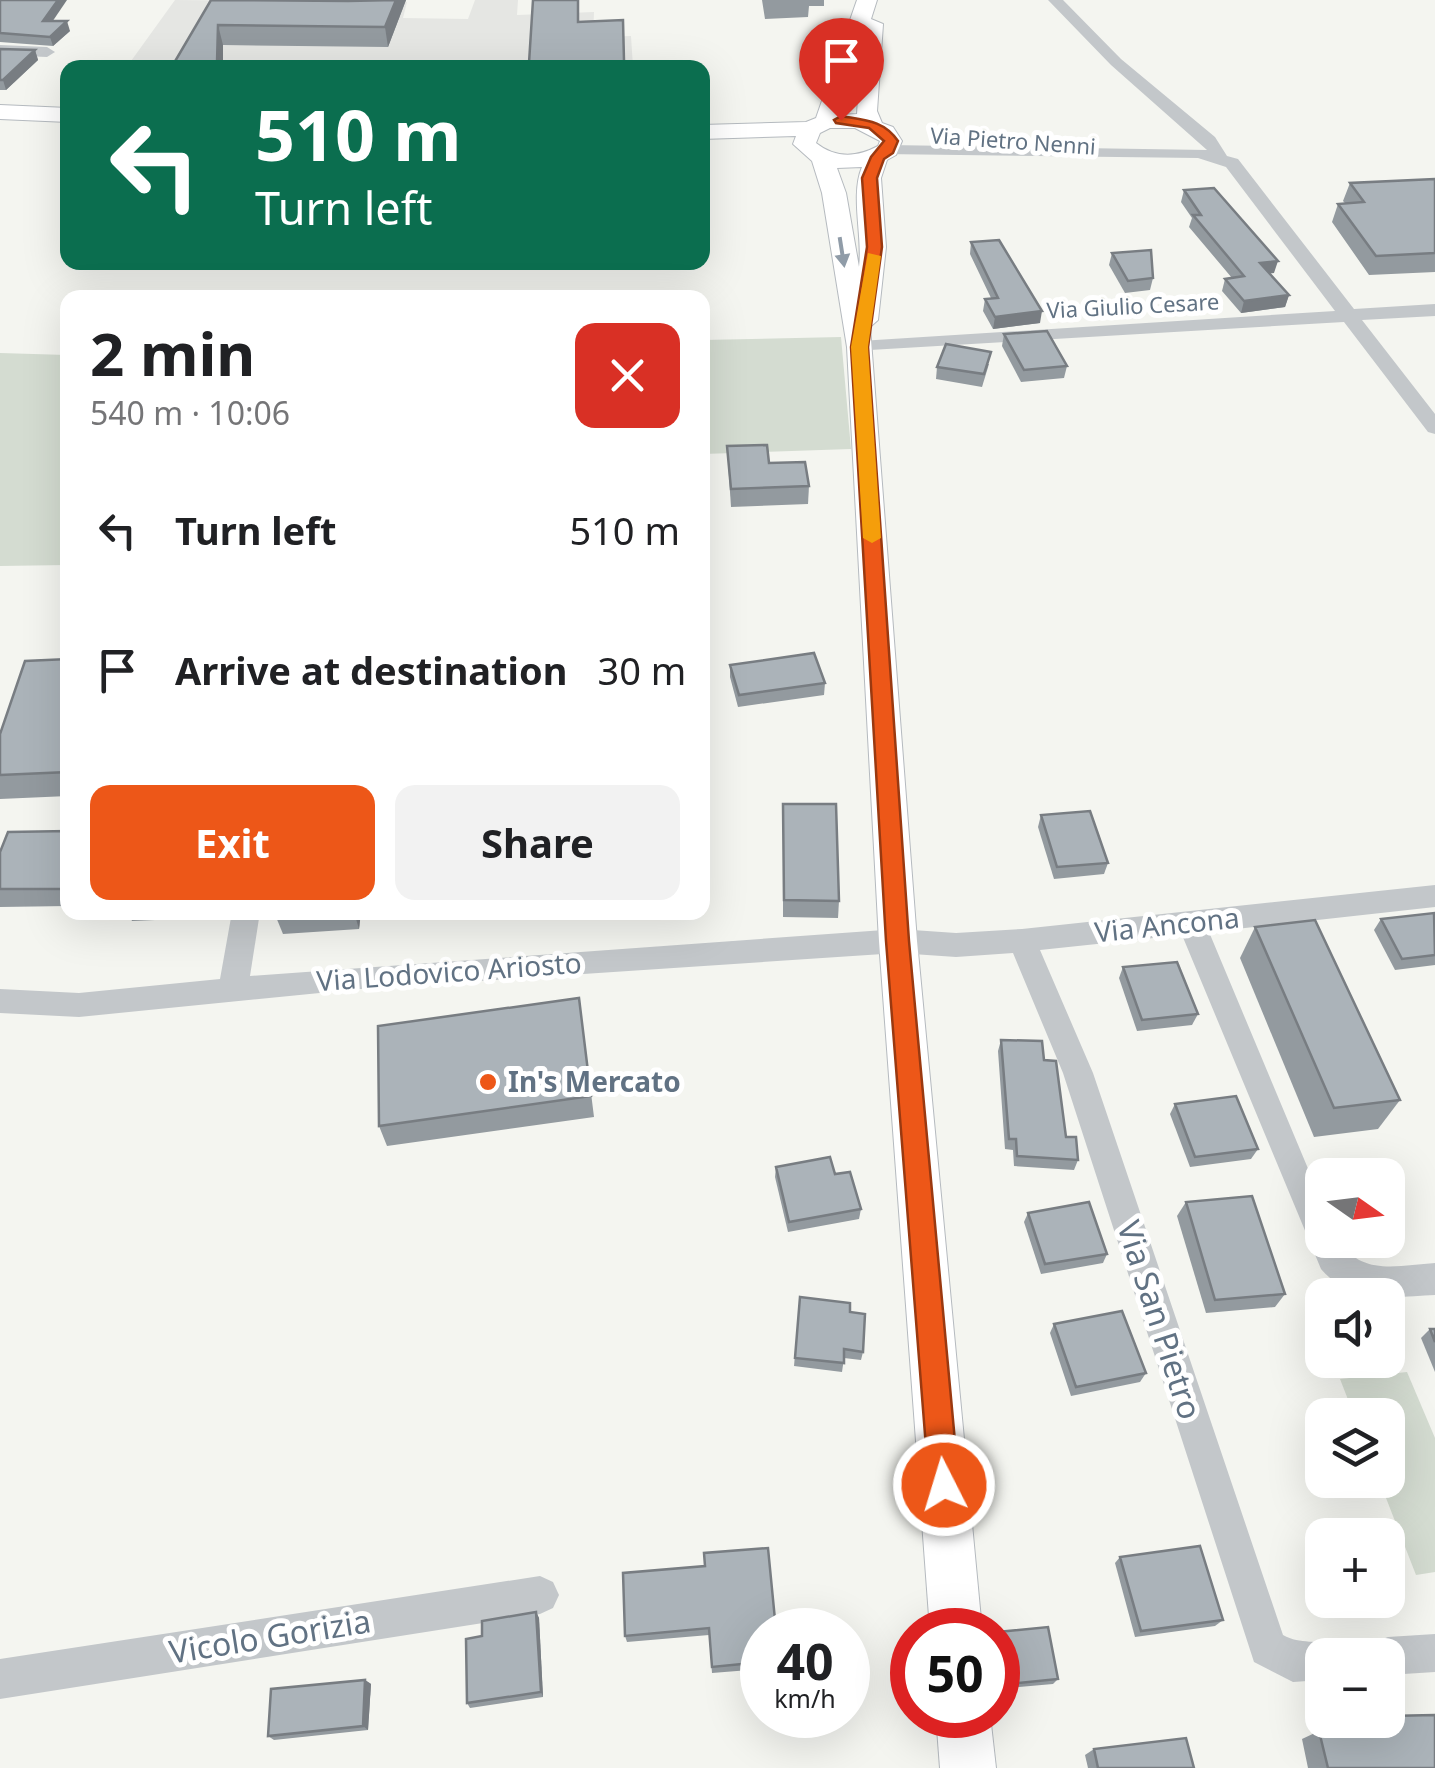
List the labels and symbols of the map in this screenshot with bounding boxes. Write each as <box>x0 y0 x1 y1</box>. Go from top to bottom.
pin <box>799 18 884 121</box>
street label: Via Pietro Nenni <box>929 119 1097 161</box>
one-way arrow <box>835 237 850 268</box>
street label: Via Giulio Cesare <box>1046 285 1220 325</box>
street label: Via Ancona <box>1093 897 1241 951</box>
street label: Via Lodovico Ariosto <box>315 943 583 999</box>
place label: In's Mercato <box>508 1062 681 1100</box>
marker: In's Mercato <box>477 1071 499 1093</box>
north arrow <box>1305 1158 1405 1258</box>
street label: Via San Pietro <box>1108 1215 1213 1424</box>
position arrow <box>892 1433 996 1537</box>
street label: Vicolo Gorizia <box>166 1598 374 1673</box>
speed limit sign: 50 <box>890 1608 1020 1738</box>

